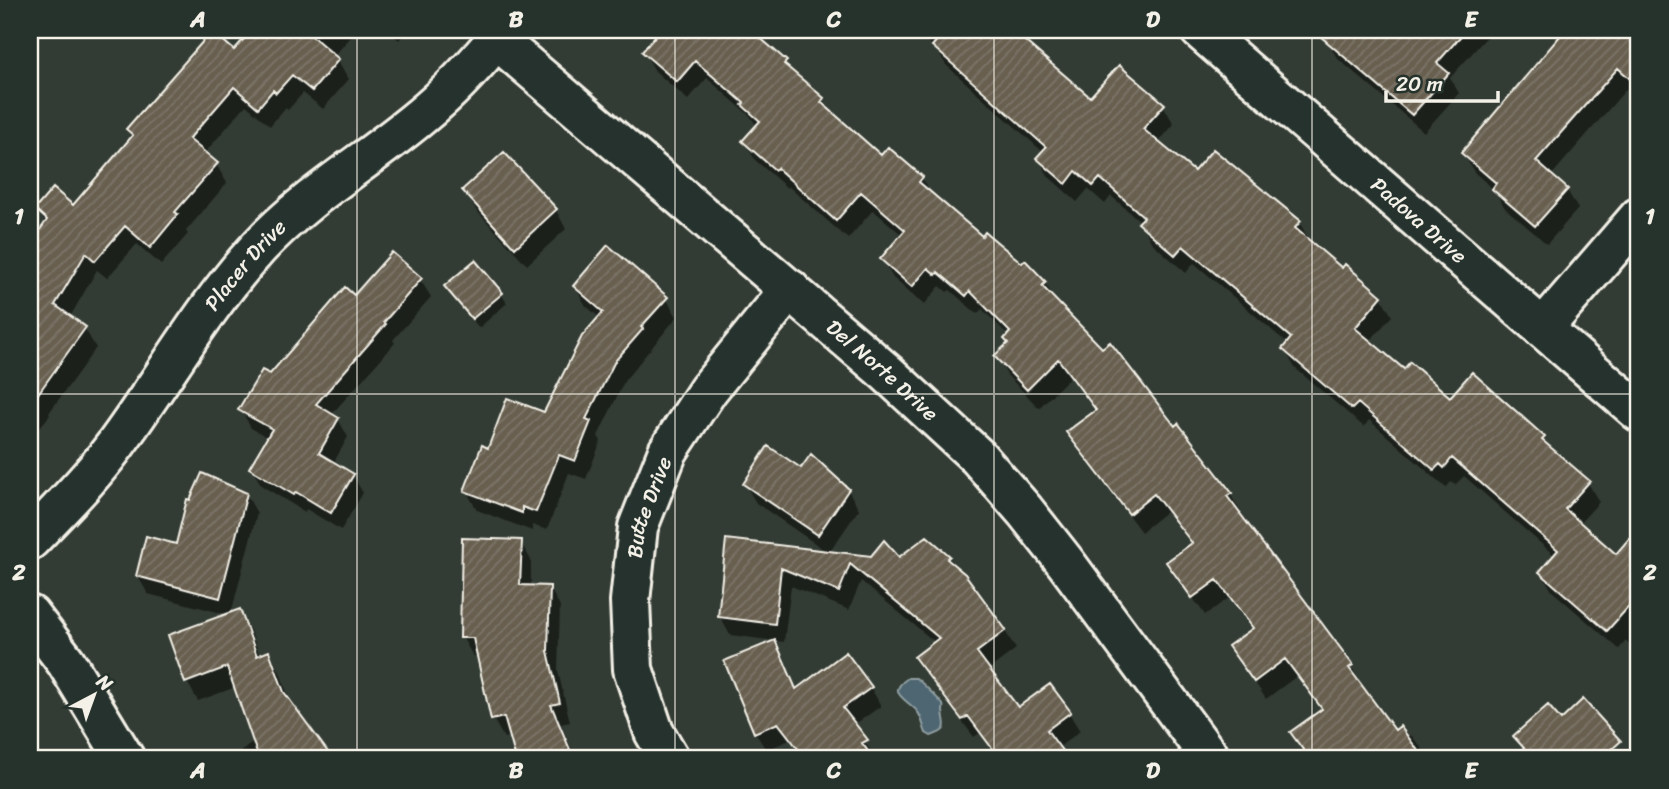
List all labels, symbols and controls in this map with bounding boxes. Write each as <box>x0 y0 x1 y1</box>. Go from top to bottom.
text: A <box>189 0 206 40</box>
text: B <box>509 0 524 40</box>
text: C <box>826 0 842 40</box>
text: D <box>1146 0 1161 40</box>
text: E <box>1465 0 1480 40</box>
scale bar <box>1386 60 1498 104</box>
text: 20 m <box>1396 65 1443 103</box>
street label: Padova Drive <box>1362 167 1476 274</box>
text: 1 <box>14 196 24 237</box>
text: 1 <box>1645 196 1655 237</box>
street label: Placer Drive <box>194 209 296 319</box>
street label: Del Norte Drive <box>817 310 948 431</box>
street label: Butte Drive <box>616 450 683 560</box>
text: 2 <box>11 552 26 593</box>
text: 2 <box>1642 552 1657 593</box>
north arrow <box>60 660 130 730</box>
text: N <box>88 665 121 700</box>
text: A <box>189 750 206 789</box>
text: B <box>509 750 524 789</box>
text: C <box>826 750 842 789</box>
text: D <box>1146 750 1161 789</box>
text: E <box>1465 750 1480 789</box>

